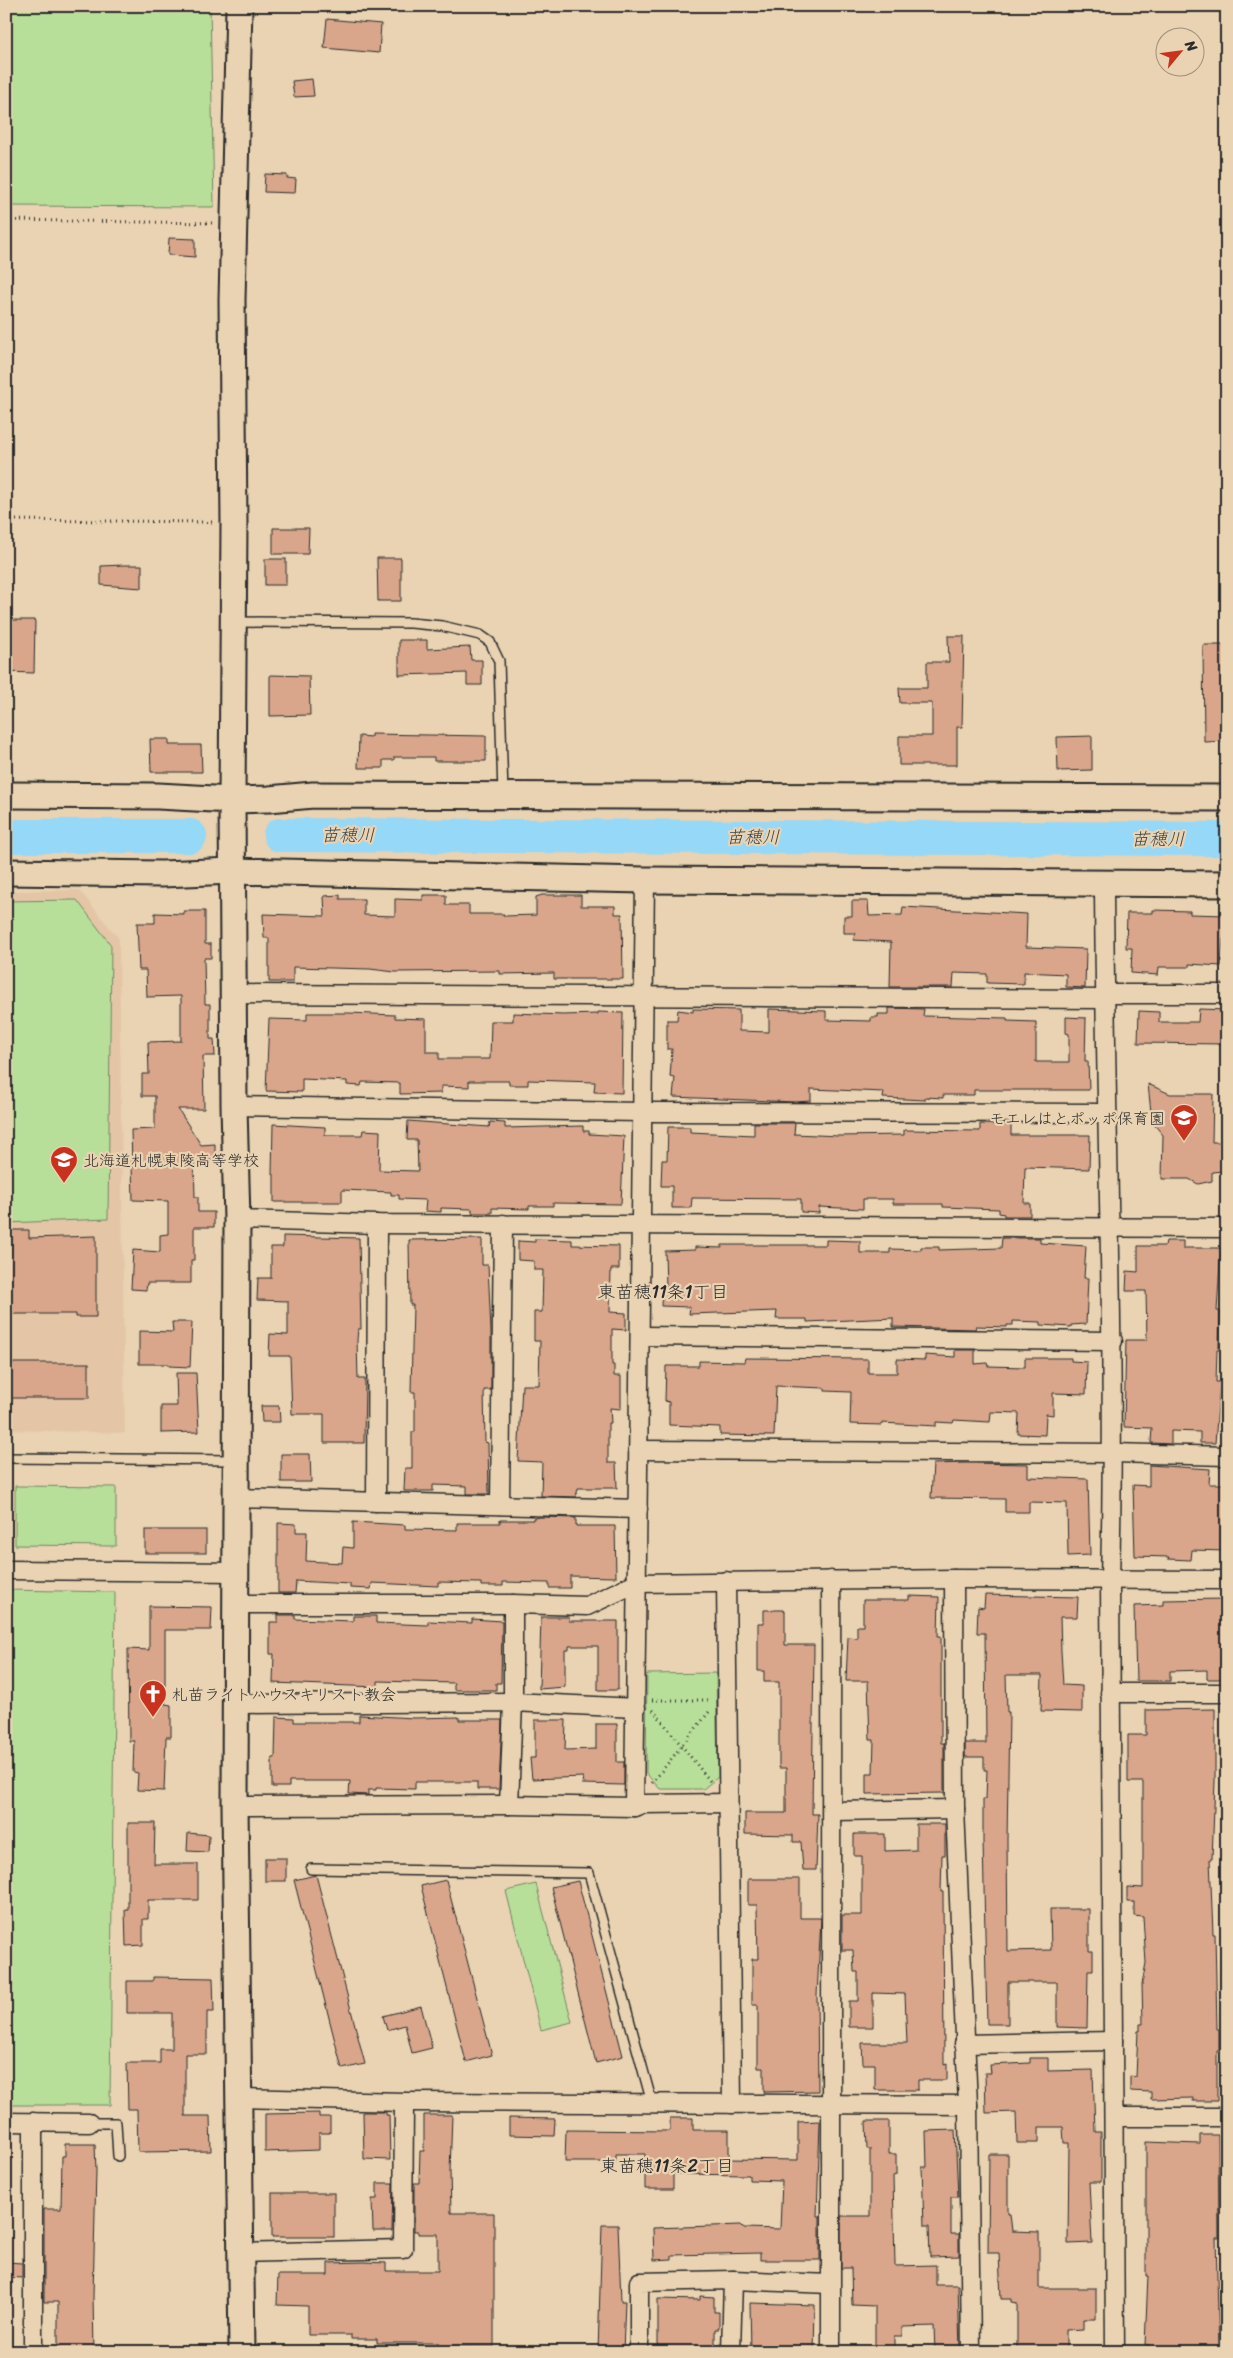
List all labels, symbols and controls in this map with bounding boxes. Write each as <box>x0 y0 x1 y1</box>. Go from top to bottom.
north arrow <box>1156 28 1206 78</box>
text: N <box>1177 35 1204 57</box>
water label: 苗穂川 <box>321 819 375 851</box>
water label: 苗穂川 <box>726 821 780 853</box>
water label: 苗穂川 <box>1131 823 1185 855</box>
school or university icon: モエレはとポッポ保育園 <box>1169 1103 1199 1142</box>
place label: モエレはとポッポ保育園 <box>989 1104 1165 1133</box>
school or university icon: 北海道札幌東陵高等学校 <box>49 1145 79 1184</box>
place label: 北海道札幌東陵高等学校 <box>83 1146 259 1175</box>
district label: 東苗穂11条1丁目 <box>597 1276 729 1308</box>
church icon: 札苗ライトハウスキリスト教会 <box>138 1679 168 1718</box>
place label: 札苗ライトハウスキリスト教会 <box>172 1680 396 1709</box>
district label: 東苗穂11条2丁目 <box>600 2150 734 2182</box>

